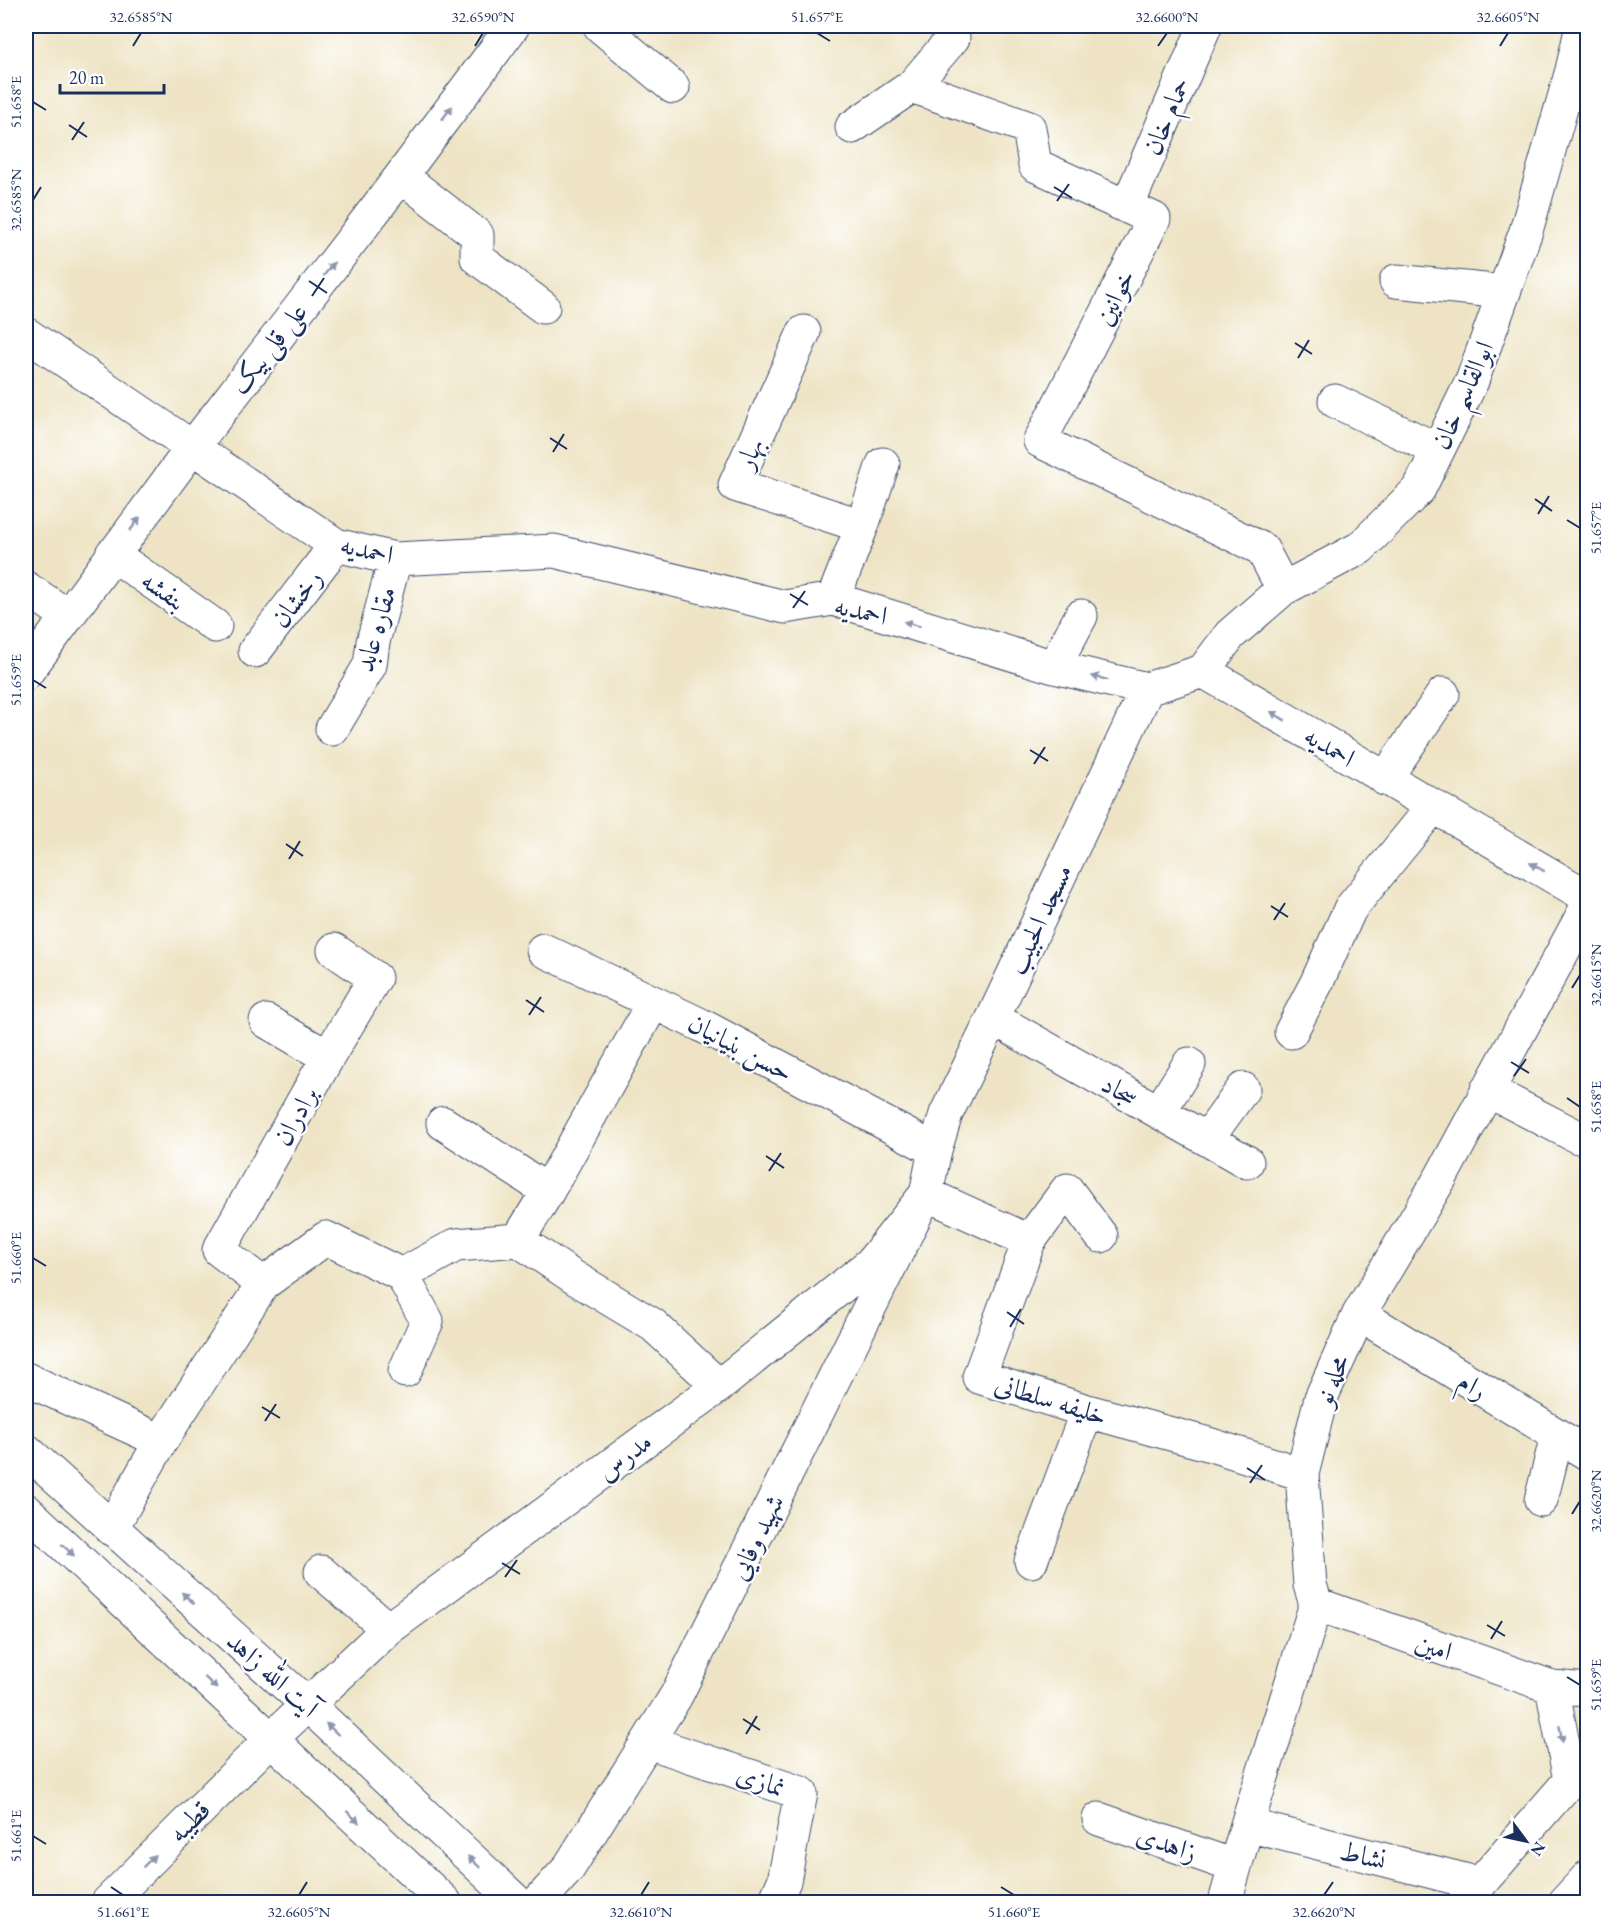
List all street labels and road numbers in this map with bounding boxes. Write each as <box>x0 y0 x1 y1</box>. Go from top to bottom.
street label: حمام خان <box>1134 72 1204 163</box>
street label: خوانین <box>1085 263 1143 331</box>
street label: علی قلی بیک <box>221 295 317 403</box>
street label: ابوالقاسم خان <box>1423 335 1511 459</box>
street label: بهار <box>725 432 771 477</box>
street label: احمدیه <box>337 526 397 572</box>
street label: رخشان <box>262 561 330 635</box>
street label: بنفشه <box>135 562 193 618</box>
street label: مقاره عابد <box>346 582 404 676</box>
street label: احمدیه <box>831 587 891 633</box>
street label: احمدیه <box>1298 717 1362 775</box>
street label: مسجد الحبیب <box>998 858 1080 980</box>
street label: حسن بنیانیان <box>682 1005 800 1090</box>
street label: سجاد <box>1095 1066 1145 1114</box>
street label: برادران <box>264 1080 326 1152</box>
street label: محله نو <box>1304 1349 1357 1414</box>
street label: رام <box>1448 1363 1495 1413</box>
street label: خلیفه سلطانی <box>991 1365 1111 1433</box>
street label: مدرس <box>589 1424 659 1488</box>
street label: شهید وفایی <box>720 1488 793 1586</box>
street label: آیت الله زاهد <box>219 1621 331 1727</box>
street label: امین <box>1411 1623 1457 1669</box>
street label: نمازی <box>732 1755 790 1805</box>
street label: قطیبه <box>160 1792 218 1850</box>
street label: زاهدی <box>1132 1816 1202 1870</box>
street label: نشاط <box>1336 1832 1390 1878</box>

